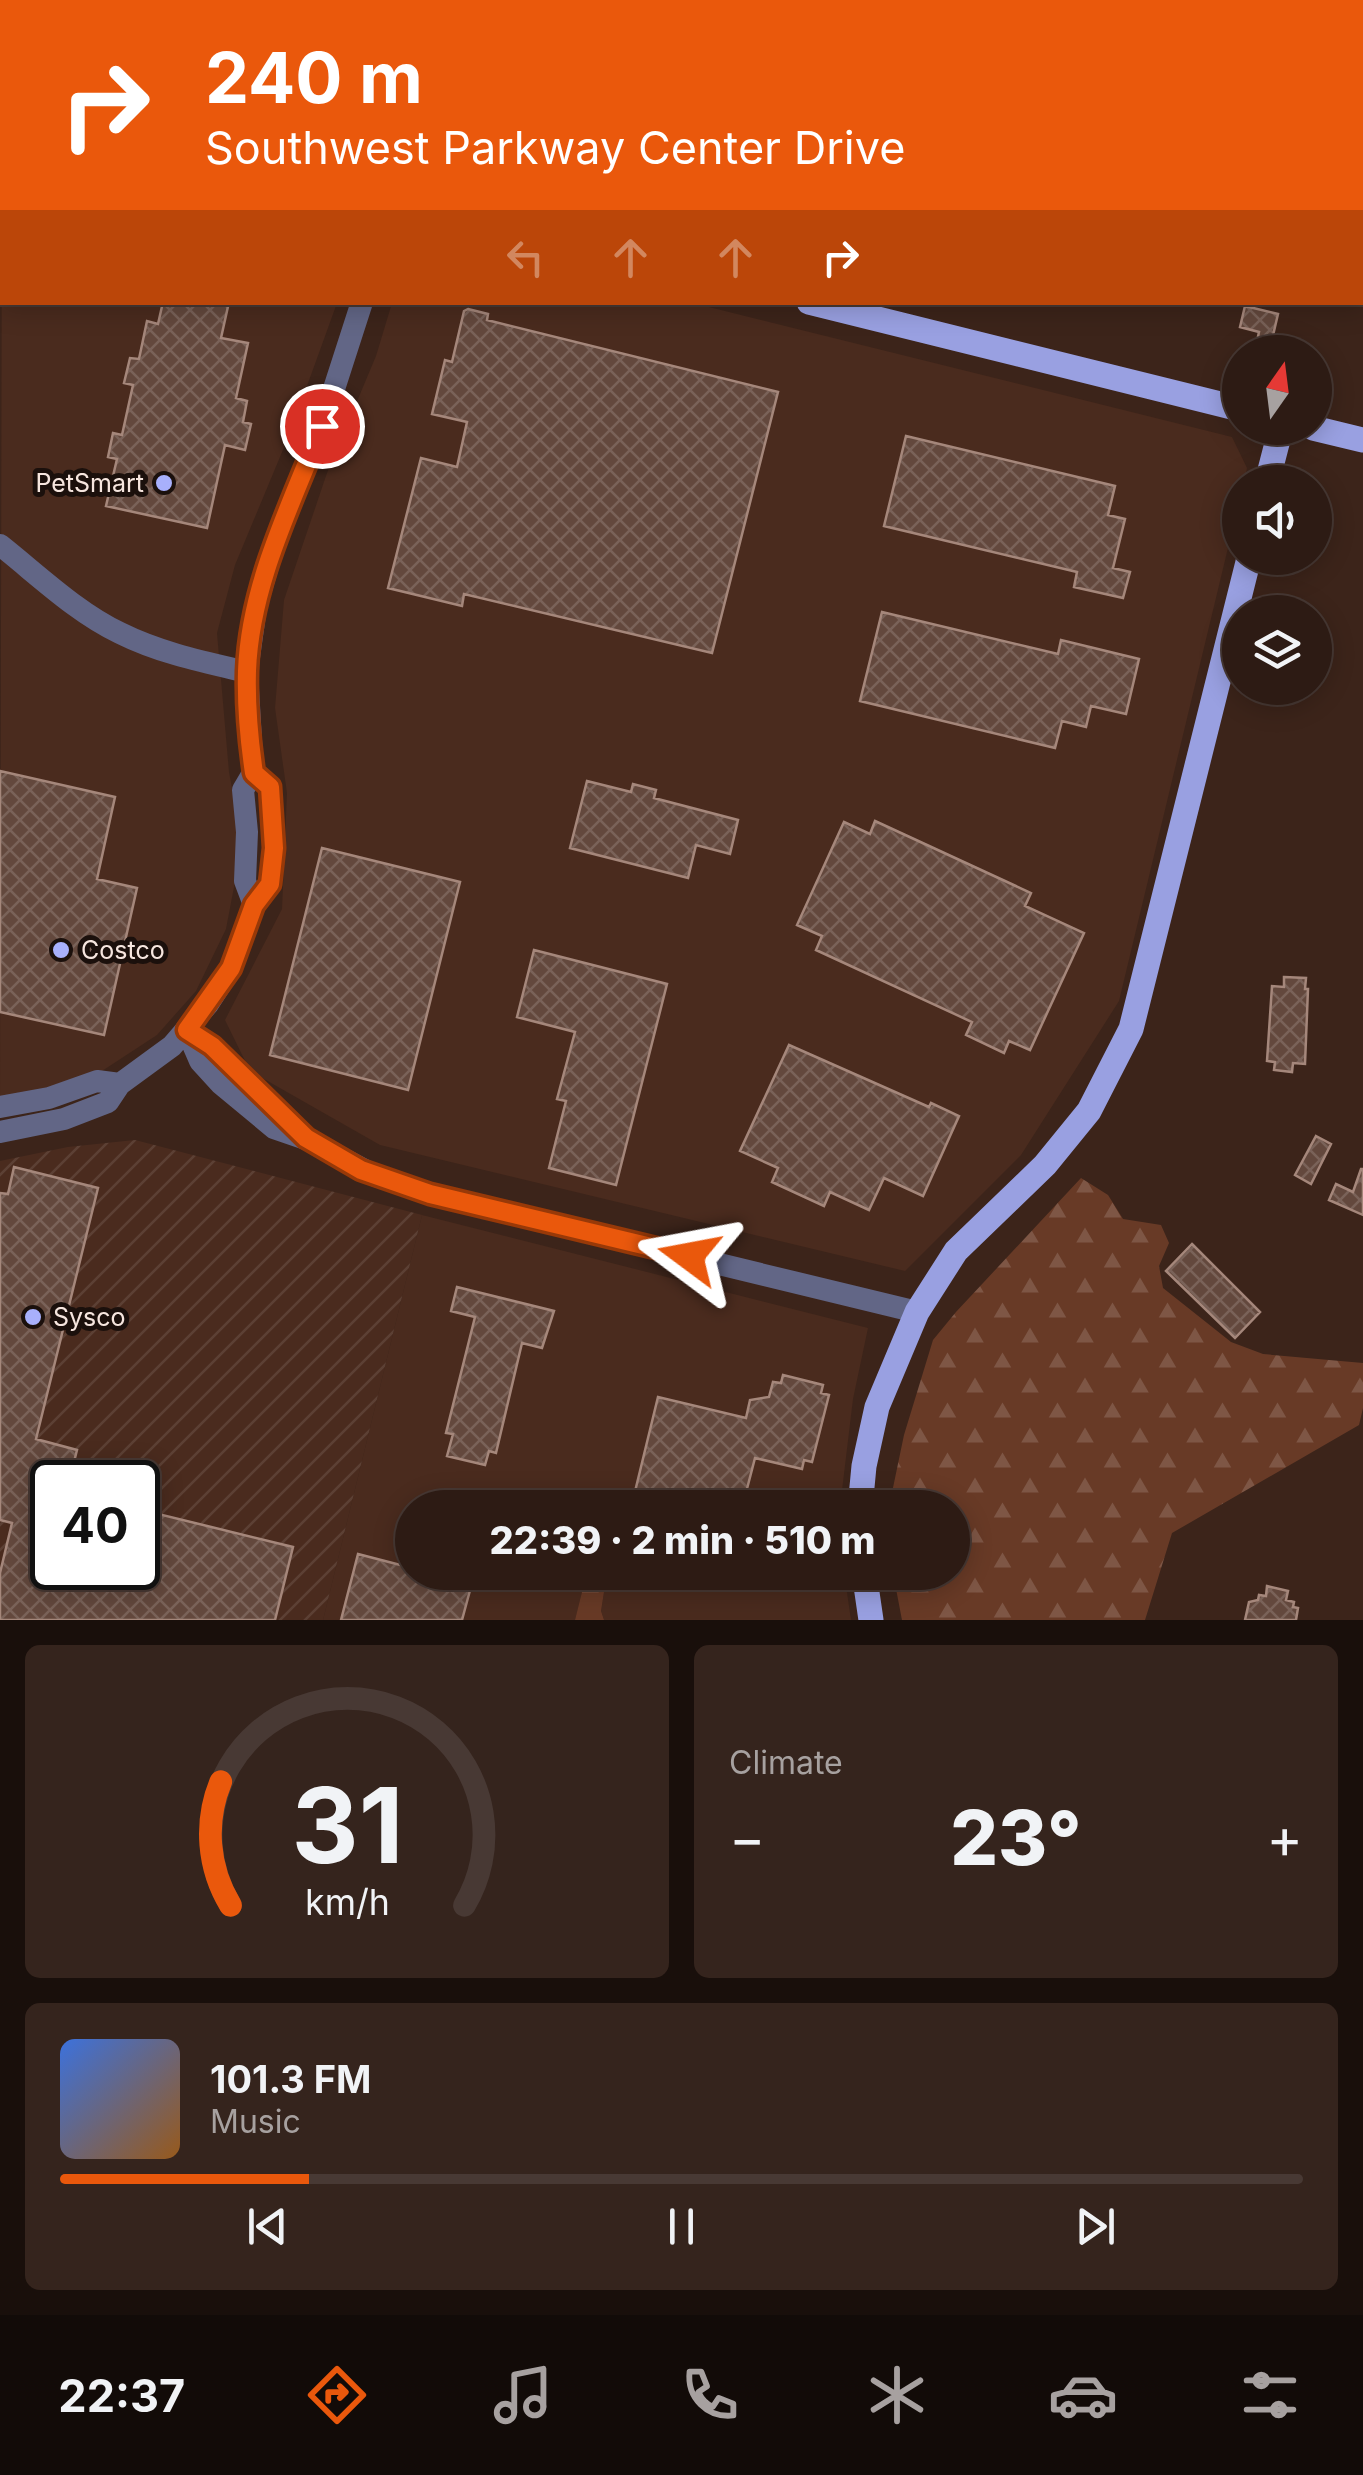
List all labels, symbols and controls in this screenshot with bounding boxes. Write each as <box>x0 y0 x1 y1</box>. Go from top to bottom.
text: 240 m <box>205 35 423 120</box>
icon: right <box>40 40 170 170</box>
text: Southwest Parkway Center Drive <box>205 120 905 175</box>
icon: left <box>498 230 553 285</box>
icon: ahead <box>603 230 658 285</box>
icon: ahead <box>708 230 763 285</box>
icon: right <box>813 230 868 285</box>
north arrow <box>1222 335 1332 445</box>
map controls <box>1222 335 1332 705</box>
pin <box>280 384 365 469</box>
icon: arrive <box>295 399 350 454</box>
button: sound <box>1222 465 1332 575</box>
place label: PetSmart <box>35 468 144 498</box>
marker: PetSmart <box>153 472 175 494</box>
button: layers <box>1222 595 1332 705</box>
place label: Costco <box>81 935 165 965</box>
marker: Costco <box>50 939 72 961</box>
position arrow <box>637 1204 741 1308</box>
place label: Sysco <box>53 1302 126 1332</box>
marker: Sysco <box>22 1306 44 1328</box>
speed limit sign: 40 <box>30 1460 160 1590</box>
text: 22:39 · 2 min · 510 m <box>489 1517 876 1563</box>
text: Climate <box>729 1743 843 1782</box>
text: 31 <box>291 1762 403 1888</box>
text: 23° <box>950 1792 1082 1883</box>
text: − <box>729 1805 765 1871</box>
text: + <box>1267 1805 1303 1871</box>
text: km/h <box>305 1880 389 1924</box>
text: 101.3 FM <box>210 2056 371 2102</box>
text: Music <box>210 2102 301 2141</box>
icon: previous <box>240 2199 295 2254</box>
icon: pause <box>654 2199 709 2254</box>
icon: next <box>1068 2199 1123 2254</box>
icon: directions <box>302 2360 372 2430</box>
icon: music <box>488 2360 558 2430</box>
icon: phone <box>675 2360 745 2430</box>
icon: climate <box>862 2360 932 2430</box>
icon: car <box>1048 2360 1118 2430</box>
icon: filters <box>1235 2360 1305 2430</box>
text: 22:37 <box>58 2368 185 2423</box>

